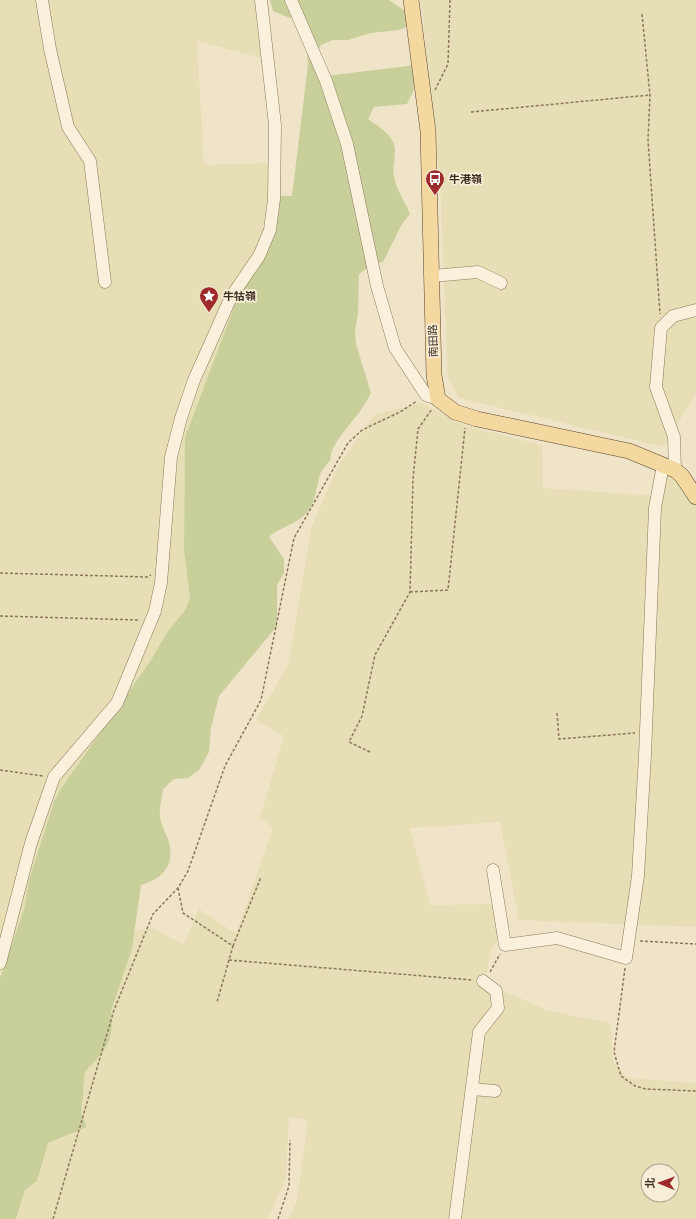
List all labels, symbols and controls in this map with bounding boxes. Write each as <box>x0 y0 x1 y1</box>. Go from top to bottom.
bus stop icon: 牛港嶺 <box>424 168 446 196</box>
place label: 牛港嶺 <box>449 173 482 185</box>
place icon: 牛牯嶺 <box>198 285 220 313</box>
place label: 牛牯嶺 <box>223 290 256 302</box>
street label: 南田路 <box>426 324 440 358</box>
north arrow <box>640 1163 680 1203</box>
text: 北 <box>644 1177 656 1188</box>

